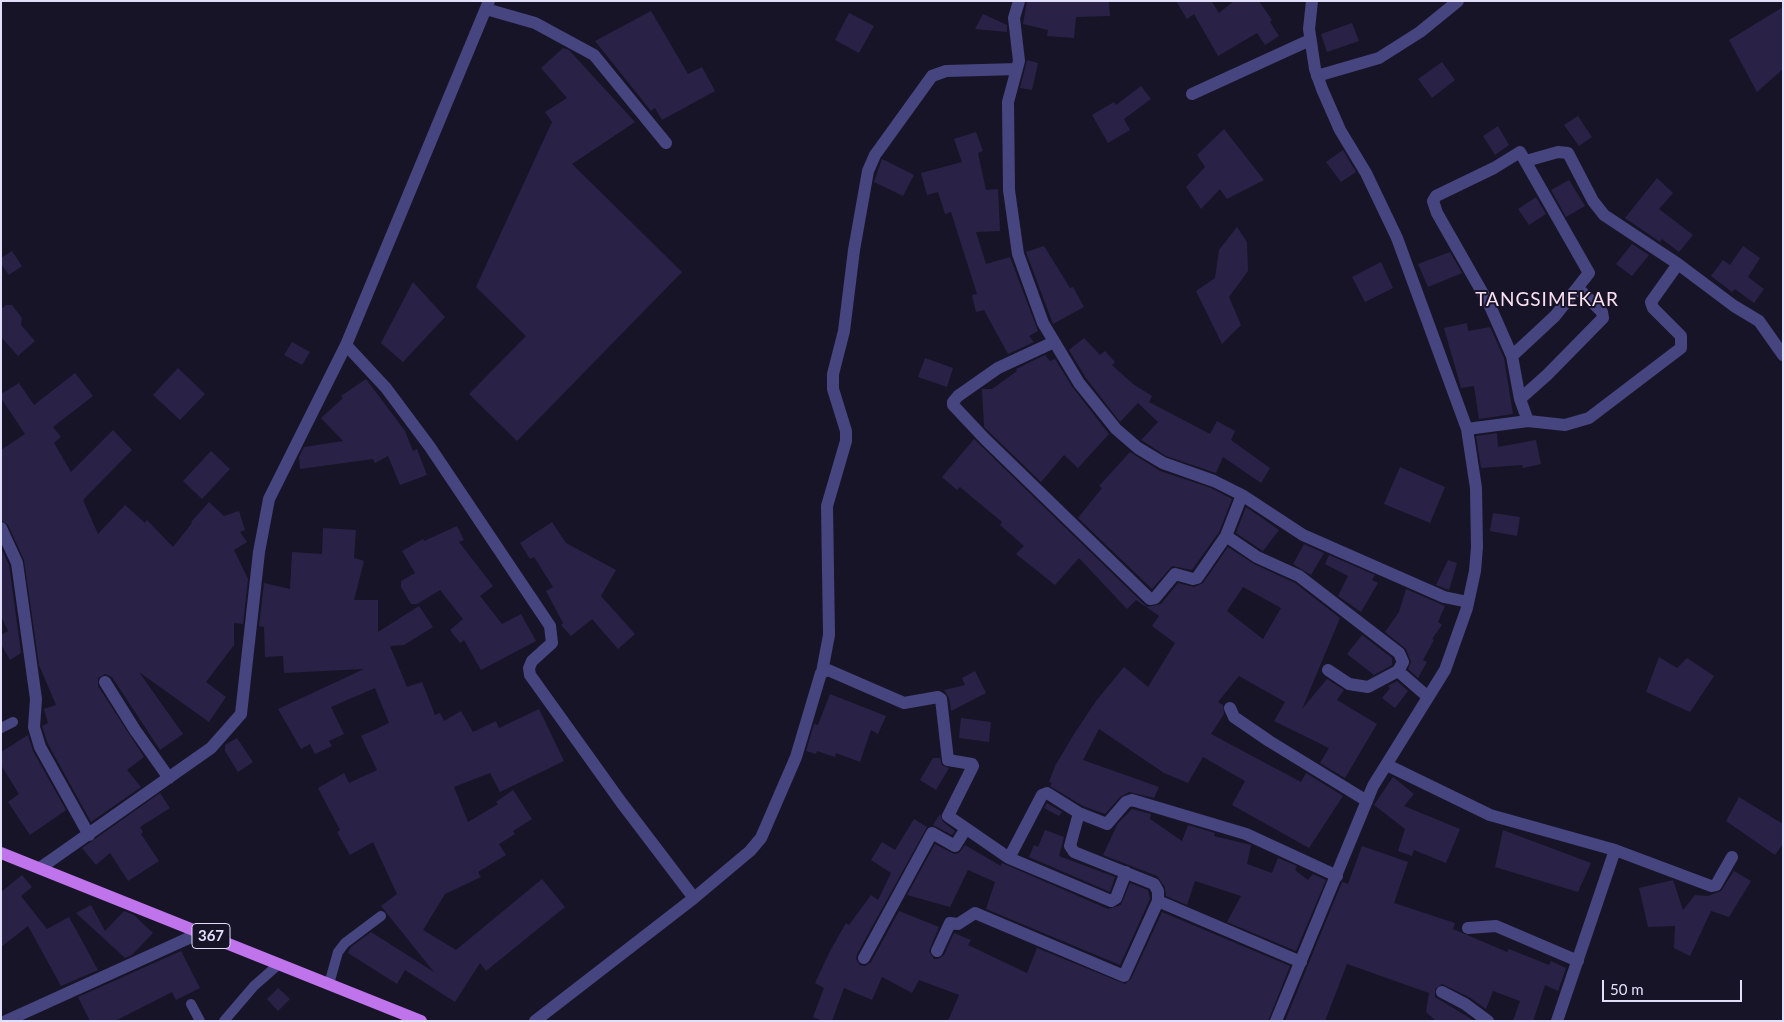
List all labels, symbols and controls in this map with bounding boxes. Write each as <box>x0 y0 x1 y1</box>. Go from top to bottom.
district label: TANGSIMEKAR <box>1474 289 1620 311</box>
road number: 367 <box>192 924 230 948</box>
scale bar <box>1604 970 1744 1002</box>
text: 50 m <box>1610 980 1644 998</box>

